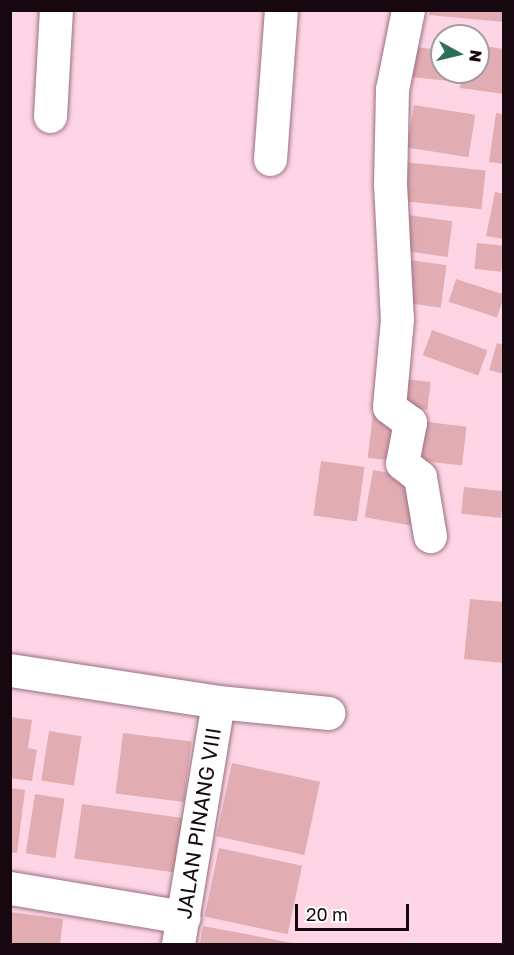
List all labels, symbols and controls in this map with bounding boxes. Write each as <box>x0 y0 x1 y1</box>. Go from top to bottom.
north arrow <box>430 24 490 84</box>
text: N <box>465 49 487 64</box>
street label: JALAN PINANG VIII <box>170 726 226 920</box>
scale bar <box>298 892 412 930</box>
text: 20 m <box>306 903 348 925</box>

